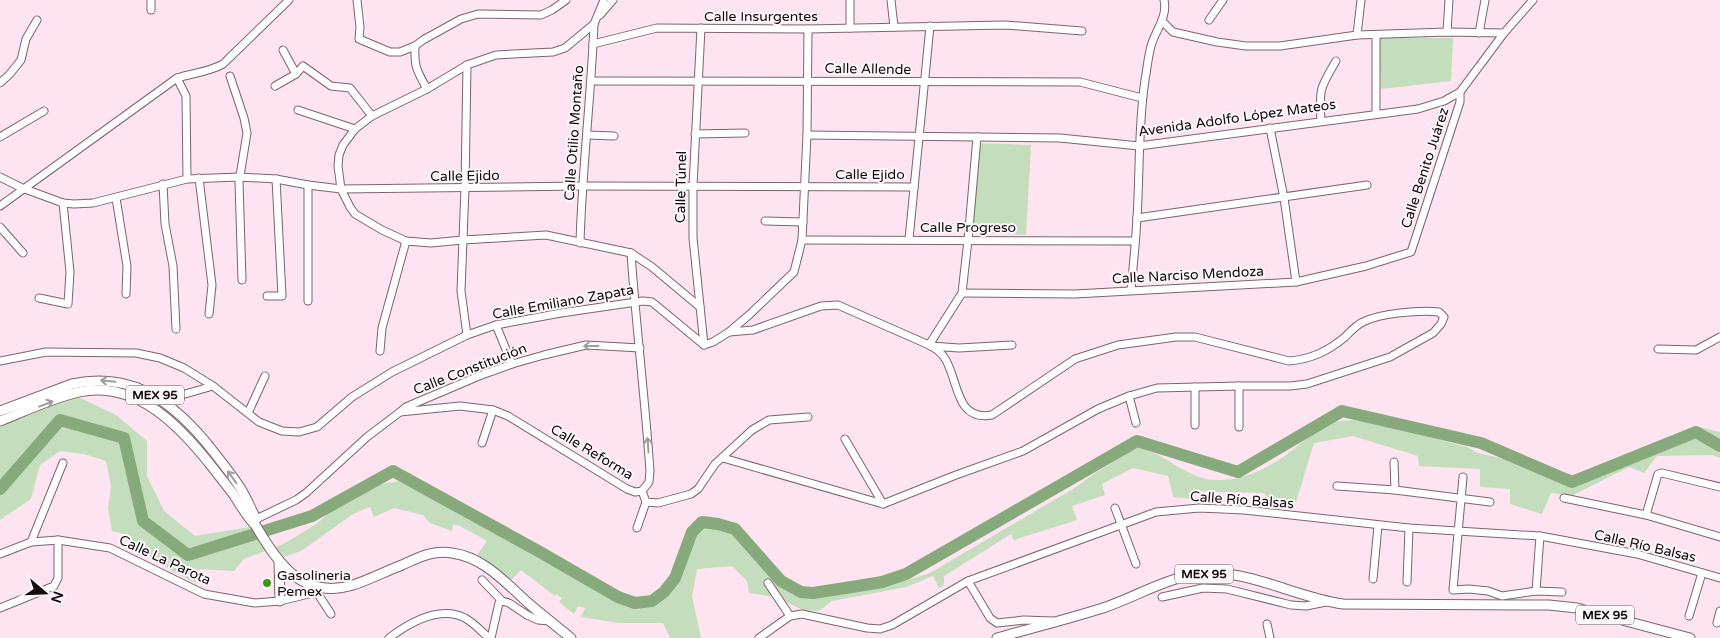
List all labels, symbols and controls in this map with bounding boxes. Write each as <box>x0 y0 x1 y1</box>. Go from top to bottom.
street label: Calle Insurgentes <box>704 8 818 25</box>
street label: Calle Allende <box>825 60 912 78</box>
street label: Calle Otilio Montaño <box>561 65 587 201</box>
street label: Avenida Adolfo López Mateos <box>1137 96 1337 140</box>
street label: Calle Benito Juárez <box>1397 105 1453 231</box>
street label: Calle Túnel <box>672 151 690 223</box>
street label: Calle Ejido <box>835 166 905 183</box>
street label: Calle Ejido <box>430 167 500 185</box>
street label: Calle Progreso <box>920 219 1016 236</box>
street label: Calle Narciso Mendoza <box>1112 263 1264 287</box>
street label: Calle Emiliano Zapata <box>491 281 635 323</box>
street label: Calle Constitución <box>411 340 529 398</box>
one-way arrow <box>583 341 600 351</box>
one-way arrow <box>101 376 117 386</box>
road number: MEX 95 <box>126 386 184 404</box>
one-way arrow <box>37 399 53 408</box>
street label: Calle Reforma <box>548 421 636 483</box>
one-way arrow <box>644 437 653 453</box>
one-way arrow <box>227 470 237 484</box>
street label: Calle Río Balsas <box>1189 488 1295 512</box>
street label: Calle Río Balsas <box>1592 526 1698 566</box>
street label: Calle La Parota <box>116 531 214 589</box>
road number: MEX 95 <box>1175 564 1233 584</box>
place label: Gasolineria Pemex <box>277 567 351 600</box>
north arrow <box>20 568 70 618</box>
marker: Gasolineria Pemex <box>261 577 273 589</box>
text: N <box>47 589 67 605</box>
road number: MEX 95 <box>1576 606 1634 624</box>

